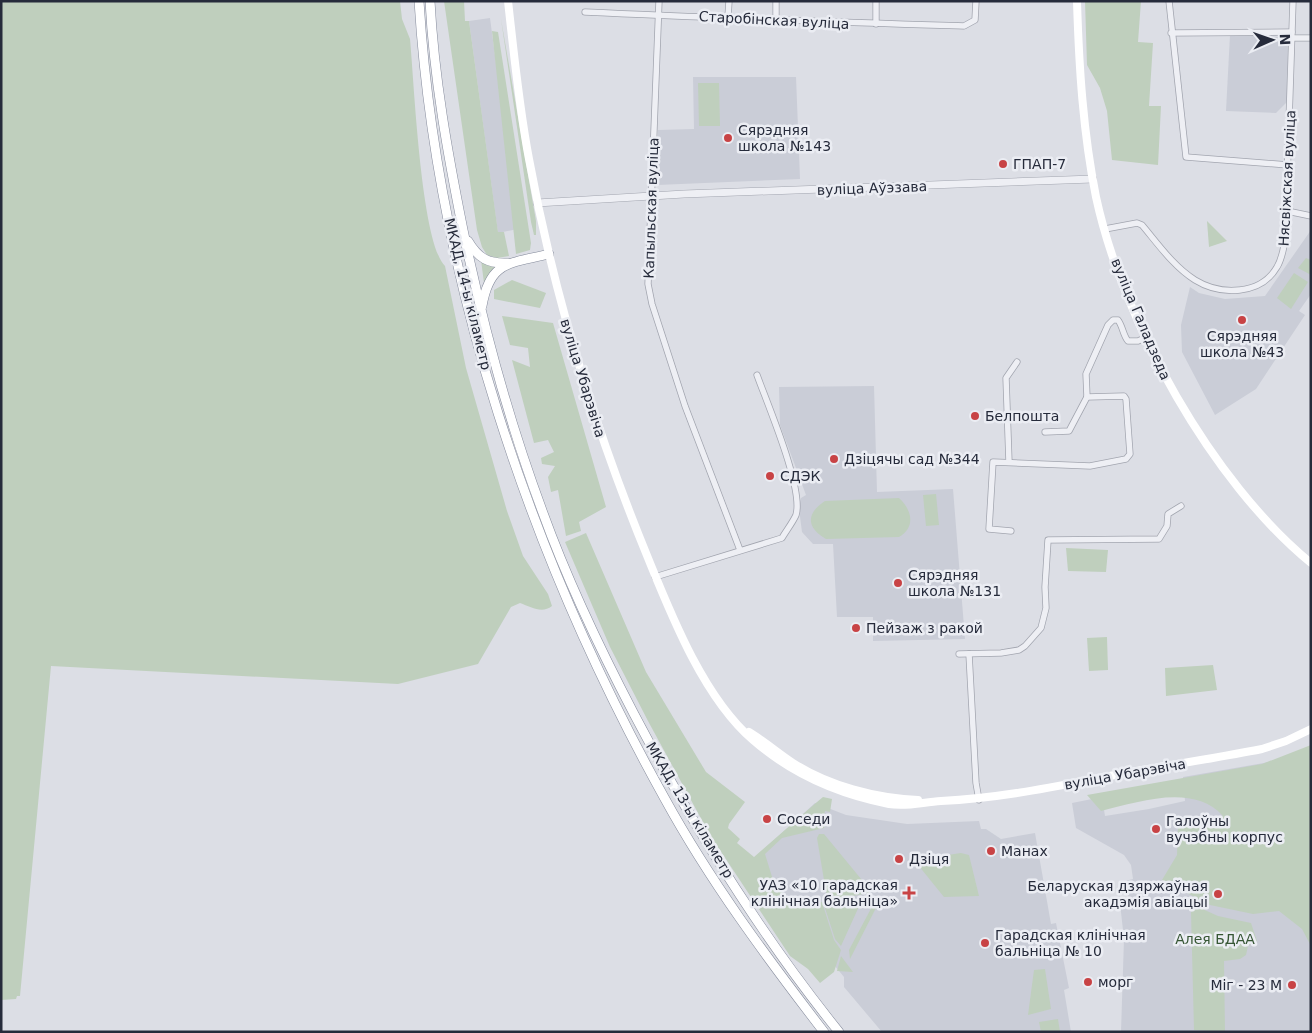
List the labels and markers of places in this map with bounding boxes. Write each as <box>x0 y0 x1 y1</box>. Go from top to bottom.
place label: Сярэдняя школа №143 <box>738 122 831 154</box>
marker: Сярэдняя школа №143 <box>722 132 734 144</box>
place label: ГПАП-7 <box>1013 156 1066 172</box>
marker: ГПАП-7 <box>997 158 1009 170</box>
marker: Сярэдняя школа №43 <box>1236 314 1248 326</box>
place label: Сярэдняя школа №43 <box>1200 328 1284 360</box>
place label: Белпошта <box>985 408 1059 424</box>
marker: Белпошта <box>969 410 981 422</box>
place label: Дзіцячы сад №344 <box>844 451 980 467</box>
marker: Дзіцячы сад №344 <box>828 453 840 465</box>
place label: СДЭК <box>780 468 820 484</box>
marker: СДЭК <box>764 470 776 482</box>
place label: Сярэдняя школа №131 <box>908 567 1001 599</box>
marker: Сярэдняя школа №131 <box>892 577 904 589</box>
place label: Пейзаж з ракой <box>866 620 983 636</box>
marker: Пейзаж з ракой <box>850 622 862 634</box>
place label: Соседи <box>777 811 830 827</box>
marker: Соседи <box>761 813 773 825</box>
place label: Галоўны вучэбны корпус <box>1166 813 1283 845</box>
marker: Галоўны вучэбны корпус <box>1150 823 1162 835</box>
place label: Манах <box>1001 843 1048 859</box>
marker: Манах <box>985 845 997 857</box>
place label: Дзіця <box>909 851 949 867</box>
marker: Дзіця <box>893 853 905 865</box>
place label: УАЗ «10 гарадская клінічная бальніца» <box>751 877 898 909</box>
place label: Беларуская дзяржаўная акадэмія авіацыі <box>1027 878 1208 910</box>
marker: УАЗ «10 гарадская клінічная бальніца» <box>902 886 916 900</box>
marker: Беларуская дзяржаўная акадэмія авіацыі <box>1212 888 1224 900</box>
place label: Гарадская клінічная бальніца № 10 <box>995 927 1146 959</box>
marker: Гарадская клінічная бальніца № 10 <box>979 937 991 949</box>
place label: морг <box>1098 974 1133 990</box>
marker: морг <box>1082 976 1094 988</box>
place label: Міг - 23 М <box>1210 977 1282 993</box>
marker: Міг - 23 М <box>1286 979 1298 991</box>

